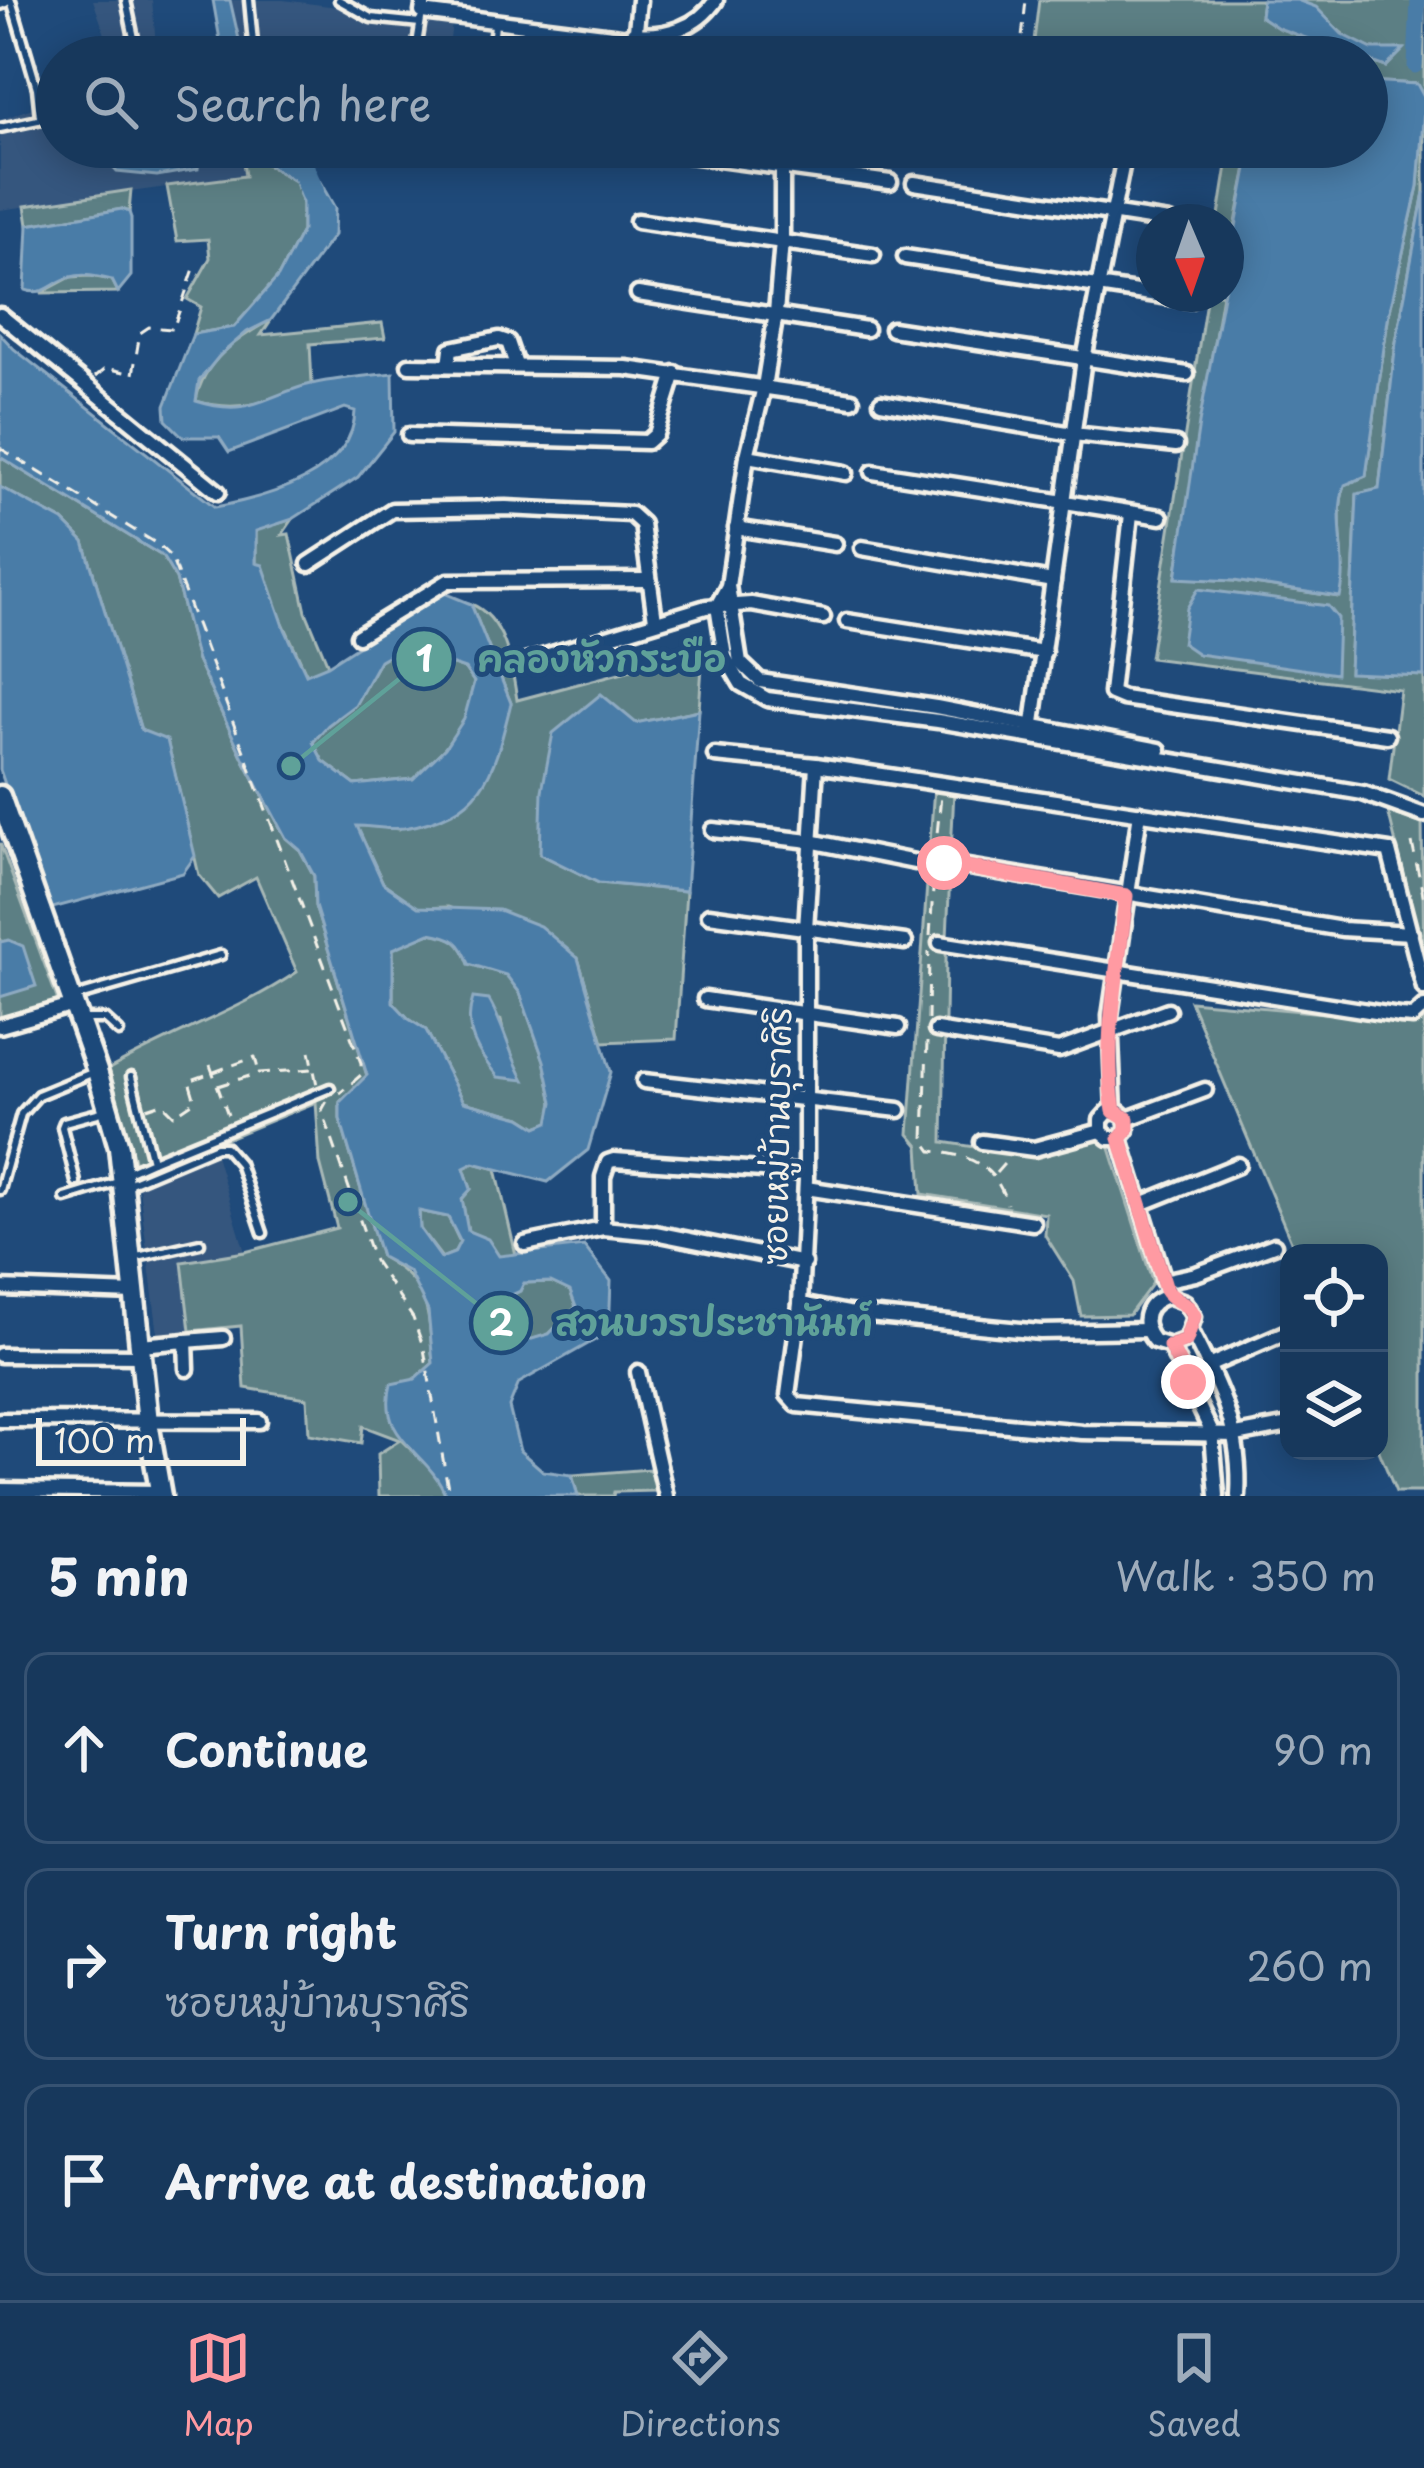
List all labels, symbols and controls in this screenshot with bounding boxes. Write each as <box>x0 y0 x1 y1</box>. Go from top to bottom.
search box <box>36 36 1388 168</box>
text: Search here <box>174 68 431 136</box>
icon: search <box>78 69 144 135</box>
north arrow <box>1136 204 1244 312</box>
callout: คลองหัวกระบือ <box>394 623 751 695</box>
text: 1 <box>415 630 433 684</box>
text: คลองหัวกระบือ <box>478 630 726 684</box>
route start <box>917 836 971 890</box>
street label: ซอยหมู่บ้านบุราศิริ <box>748 1007 804 1265</box>
map controls <box>1280 1244 1388 1460</box>
button: locate <box>1280 1244 1388 1352</box>
callout: สวนบวรประชานันท์ <box>471 1287 897 1359</box>
text: 2 <box>488 1294 514 1348</box>
text: สวนบวรประชานันท์ <box>555 1294 873 1348</box>
button: layers <box>1280 1352 1388 1460</box>
route end <box>1161 1355 1215 1409</box>
scale bar <box>36 1412 246 1465</box>
text: 100 m <box>54 1414 155 1464</box>
text: 5 min <box>48 1536 190 1613</box>
text: Walk · 350 m <box>1116 1545 1376 1604</box>
text: Continue <box>165 1714 368 1782</box>
icon: ahead <box>51 1715 117 1781</box>
text: 90 m <box>1273 1719 1373 1778</box>
text: Turn right <box>165 1896 397 1964</box>
icon: right <box>51 1931 117 1997</box>
text: 260 m <box>1246 1935 1373 1994</box>
text: ซอยหมู่บ้านบุราศิริ <box>165 1971 470 2030</box>
text: Arrive at destination <box>165 2146 648 2214</box>
icon: arrive <box>51 2147 117 2213</box>
tab: Map <box>183 2325 254 2447</box>
tab: Directions <box>620 2325 781 2447</box>
tab: Saved <box>1147 2325 1241 2447</box>

